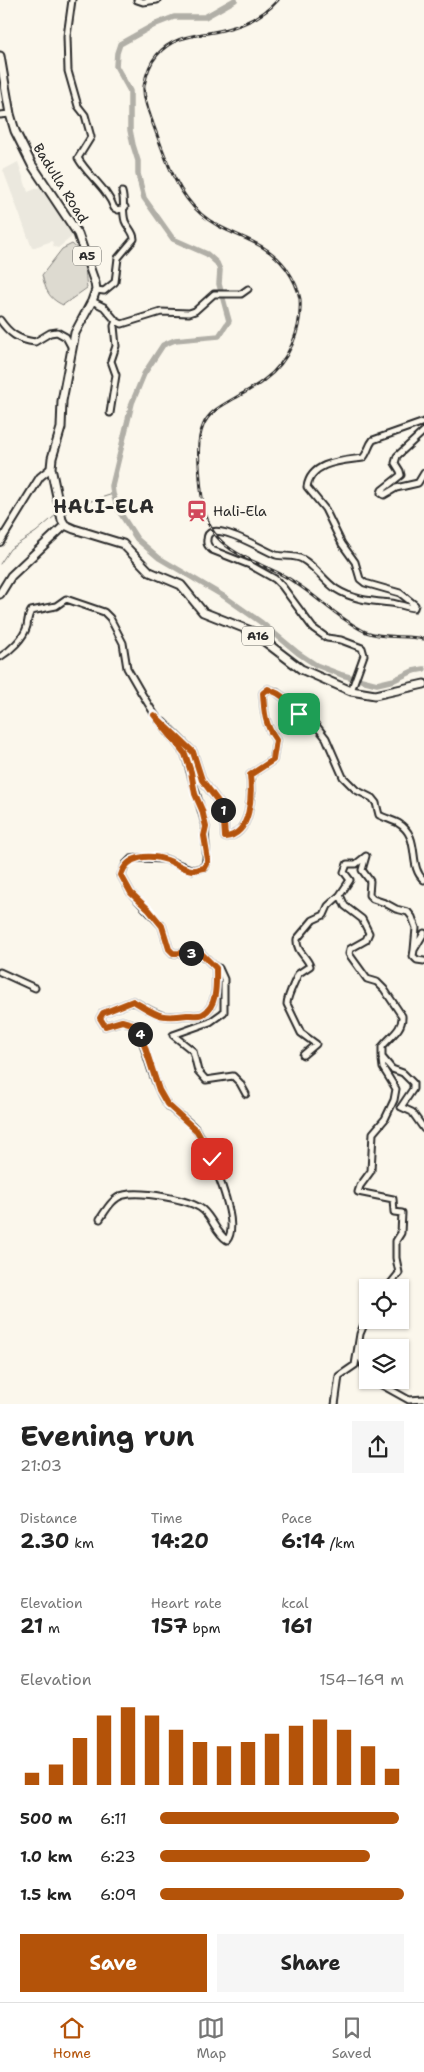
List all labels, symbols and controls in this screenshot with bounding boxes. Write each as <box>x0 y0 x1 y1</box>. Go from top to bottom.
street label: Badulla Road <box>29 140 93 226</box>
road number: A5 <box>73 247 101 266</box>
district label: HALI-ELA <box>53 494 155 519</box>
station icon: Hali-Ela <box>184 498 210 524</box>
place label: Hali-Ela <box>213 502 267 520</box>
road number: A16 <box>242 626 274 646</box>
pin <box>278 693 320 735</box>
icon: arrive <box>285 700 313 728</box>
pin: 1 <box>210 798 236 822</box>
text: 1 <box>220 801 227 819</box>
pin: 3 <box>178 940 204 966</box>
text: 3 <box>187 944 196 962</box>
pin: 4 <box>128 1022 152 1046</box>
text: 4 <box>136 1025 145 1043</box>
pin <box>191 1138 233 1180</box>
icon: check <box>198 1145 226 1173</box>
map controls <box>359 1279 409 1389</box>
button: locate <box>359 1279 409 1329</box>
button: layers <box>359 1339 409 1389</box>
text: Evening run <box>20 1417 195 1455</box>
button: share <box>352 1421 404 1473</box>
text: 21:03 <box>20 1455 62 1476</box>
text: Distance <box>20 1509 77 1527</box>
text: Time <box>151 1509 183 1527</box>
text: Pace <box>281 1509 312 1527</box>
text: 2.30 <box>20 1527 70 1555</box>
text: 14:20 <box>151 1527 209 1555</box>
text: 6:14 <box>281 1527 325 1555</box>
text: km <box>70 1534 94 1552</box>
text: /km <box>325 1534 355 1552</box>
text: Elevation <box>20 1594 83 1612</box>
text: Heart rate <box>151 1594 222 1612</box>
text: kcal <box>281 1594 309 1612</box>
text: 21 <box>20 1612 43 1640</box>
text: 157 <box>151 1612 188 1640</box>
text: 161 <box>281 1612 313 1640</box>
text: m <box>43 1619 60 1637</box>
text: bpm <box>188 1619 221 1637</box>
text: Elevation <box>20 1669 92 1690</box>
text: 154–169 m <box>319 1669 404 1690</box>
text: 500 m <box>20 1808 72 1829</box>
text: 6:11 <box>100 1808 127 1829</box>
text: 1.0 km <box>20 1846 72 1867</box>
text: 6:23 <box>100 1846 136 1867</box>
text: 1.5 km <box>20 1884 72 1905</box>
text: 6:09 <box>100 1884 136 1905</box>
button: Save <box>20 1934 207 1992</box>
button: Share <box>217 1934 404 1992</box>
tab: Home <box>53 2014 91 2062</box>
tab: Map <box>196 2014 226 2062</box>
tab: Saved <box>332 2014 371 2062</box>

